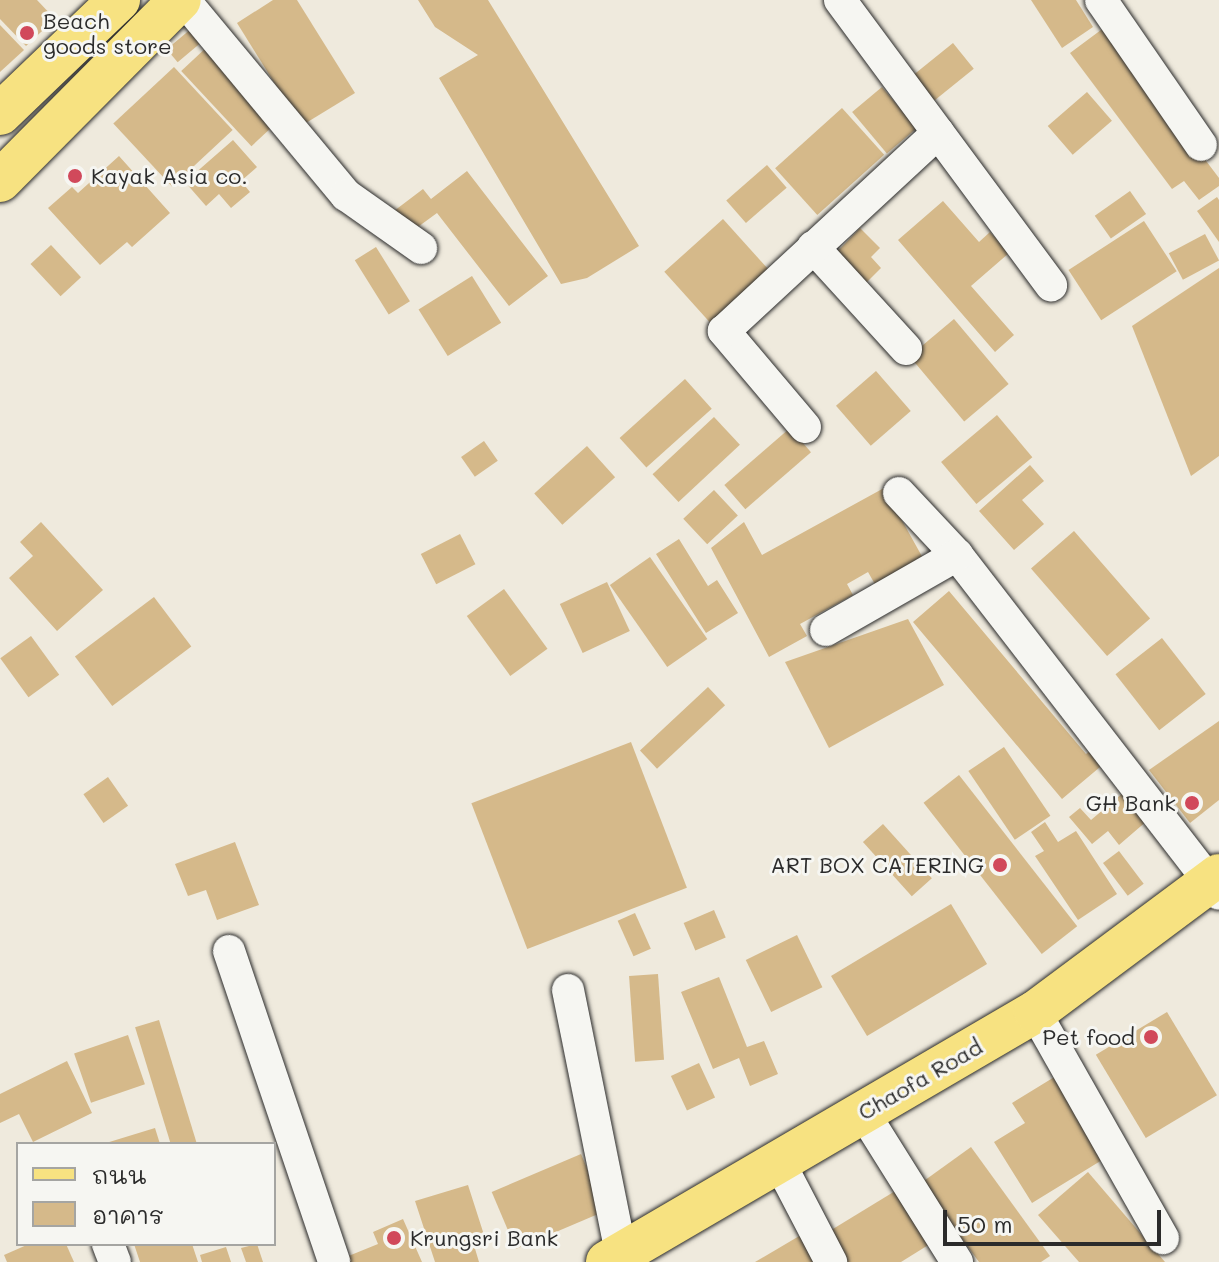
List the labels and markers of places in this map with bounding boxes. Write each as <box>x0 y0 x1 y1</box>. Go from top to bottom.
place label: Beach goods store <box>43 7 172 58</box>
marker: Beach goods store <box>18 24 36 42</box>
place label: Kayak Asia co. <box>91 163 248 189</box>
marker: Kayak Asia co. <box>66 167 84 185</box>
place label: GH Bank <box>1086 790 1176 816</box>
marker: GH Bank <box>1183 794 1201 812</box>
place label: ART BOX CATERING <box>771 852 984 878</box>
marker: ART BOX CATERING <box>991 856 1009 874</box>
place label: Pet food <box>1043 1024 1135 1050</box>
marker: Pet food <box>1142 1028 1160 1046</box>
place label: Krungsri Bank <box>410 1225 558 1251</box>
marker: Krungsri Bank <box>385 1229 403 1247</box>

